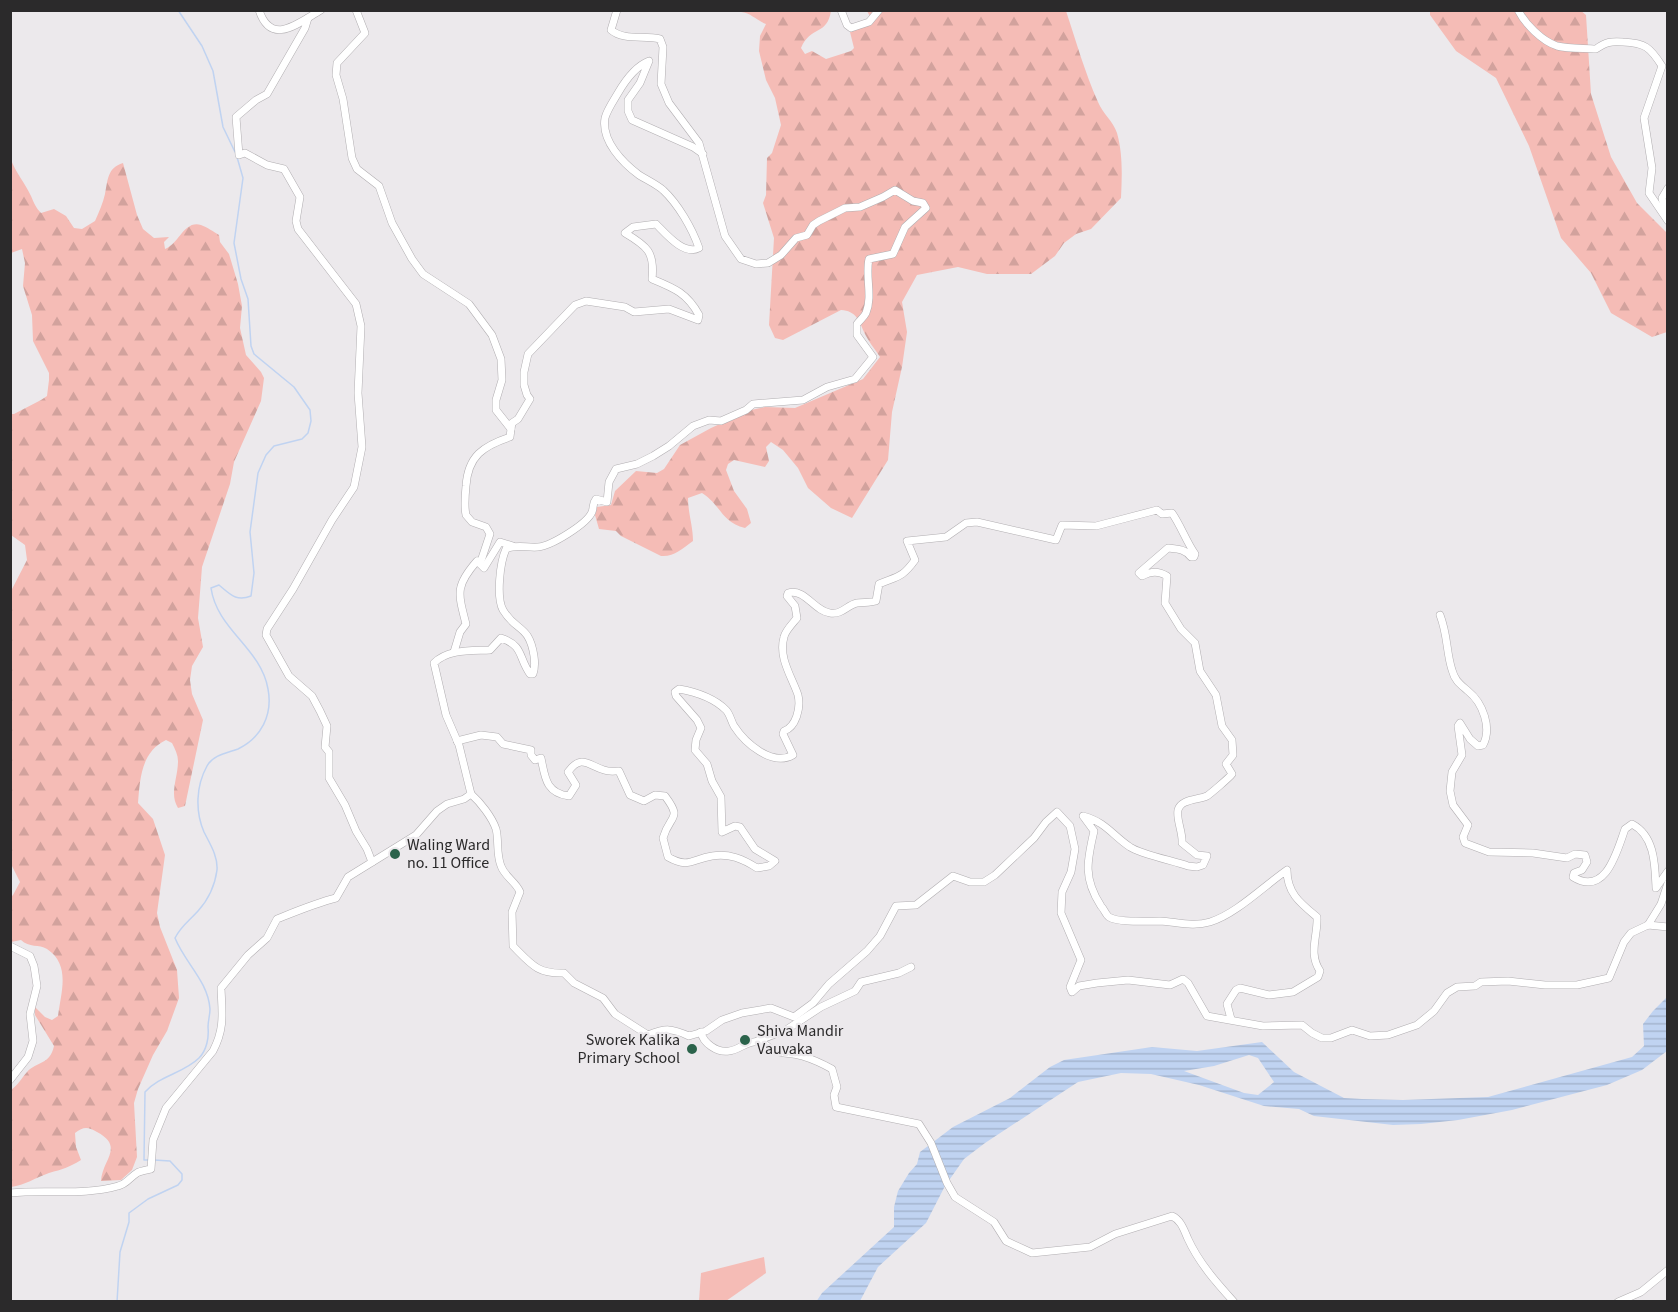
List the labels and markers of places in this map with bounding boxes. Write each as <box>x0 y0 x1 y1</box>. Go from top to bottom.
place label: Waling Ward no. 11 Office <box>407 834 490 874</box>
marker: Waling Ward no. 11 Office <box>388 847 402 861</box>
place label: Shiva Mandir Vauvaka <box>757 1020 844 1060</box>
place label: Sworek Kalika Primary School <box>578 1029 680 1069</box>
marker: Shiva Mandir Vauvaka <box>738 1033 752 1047</box>
marker: Sworek Kalika Primary School <box>685 1042 699 1056</box>

